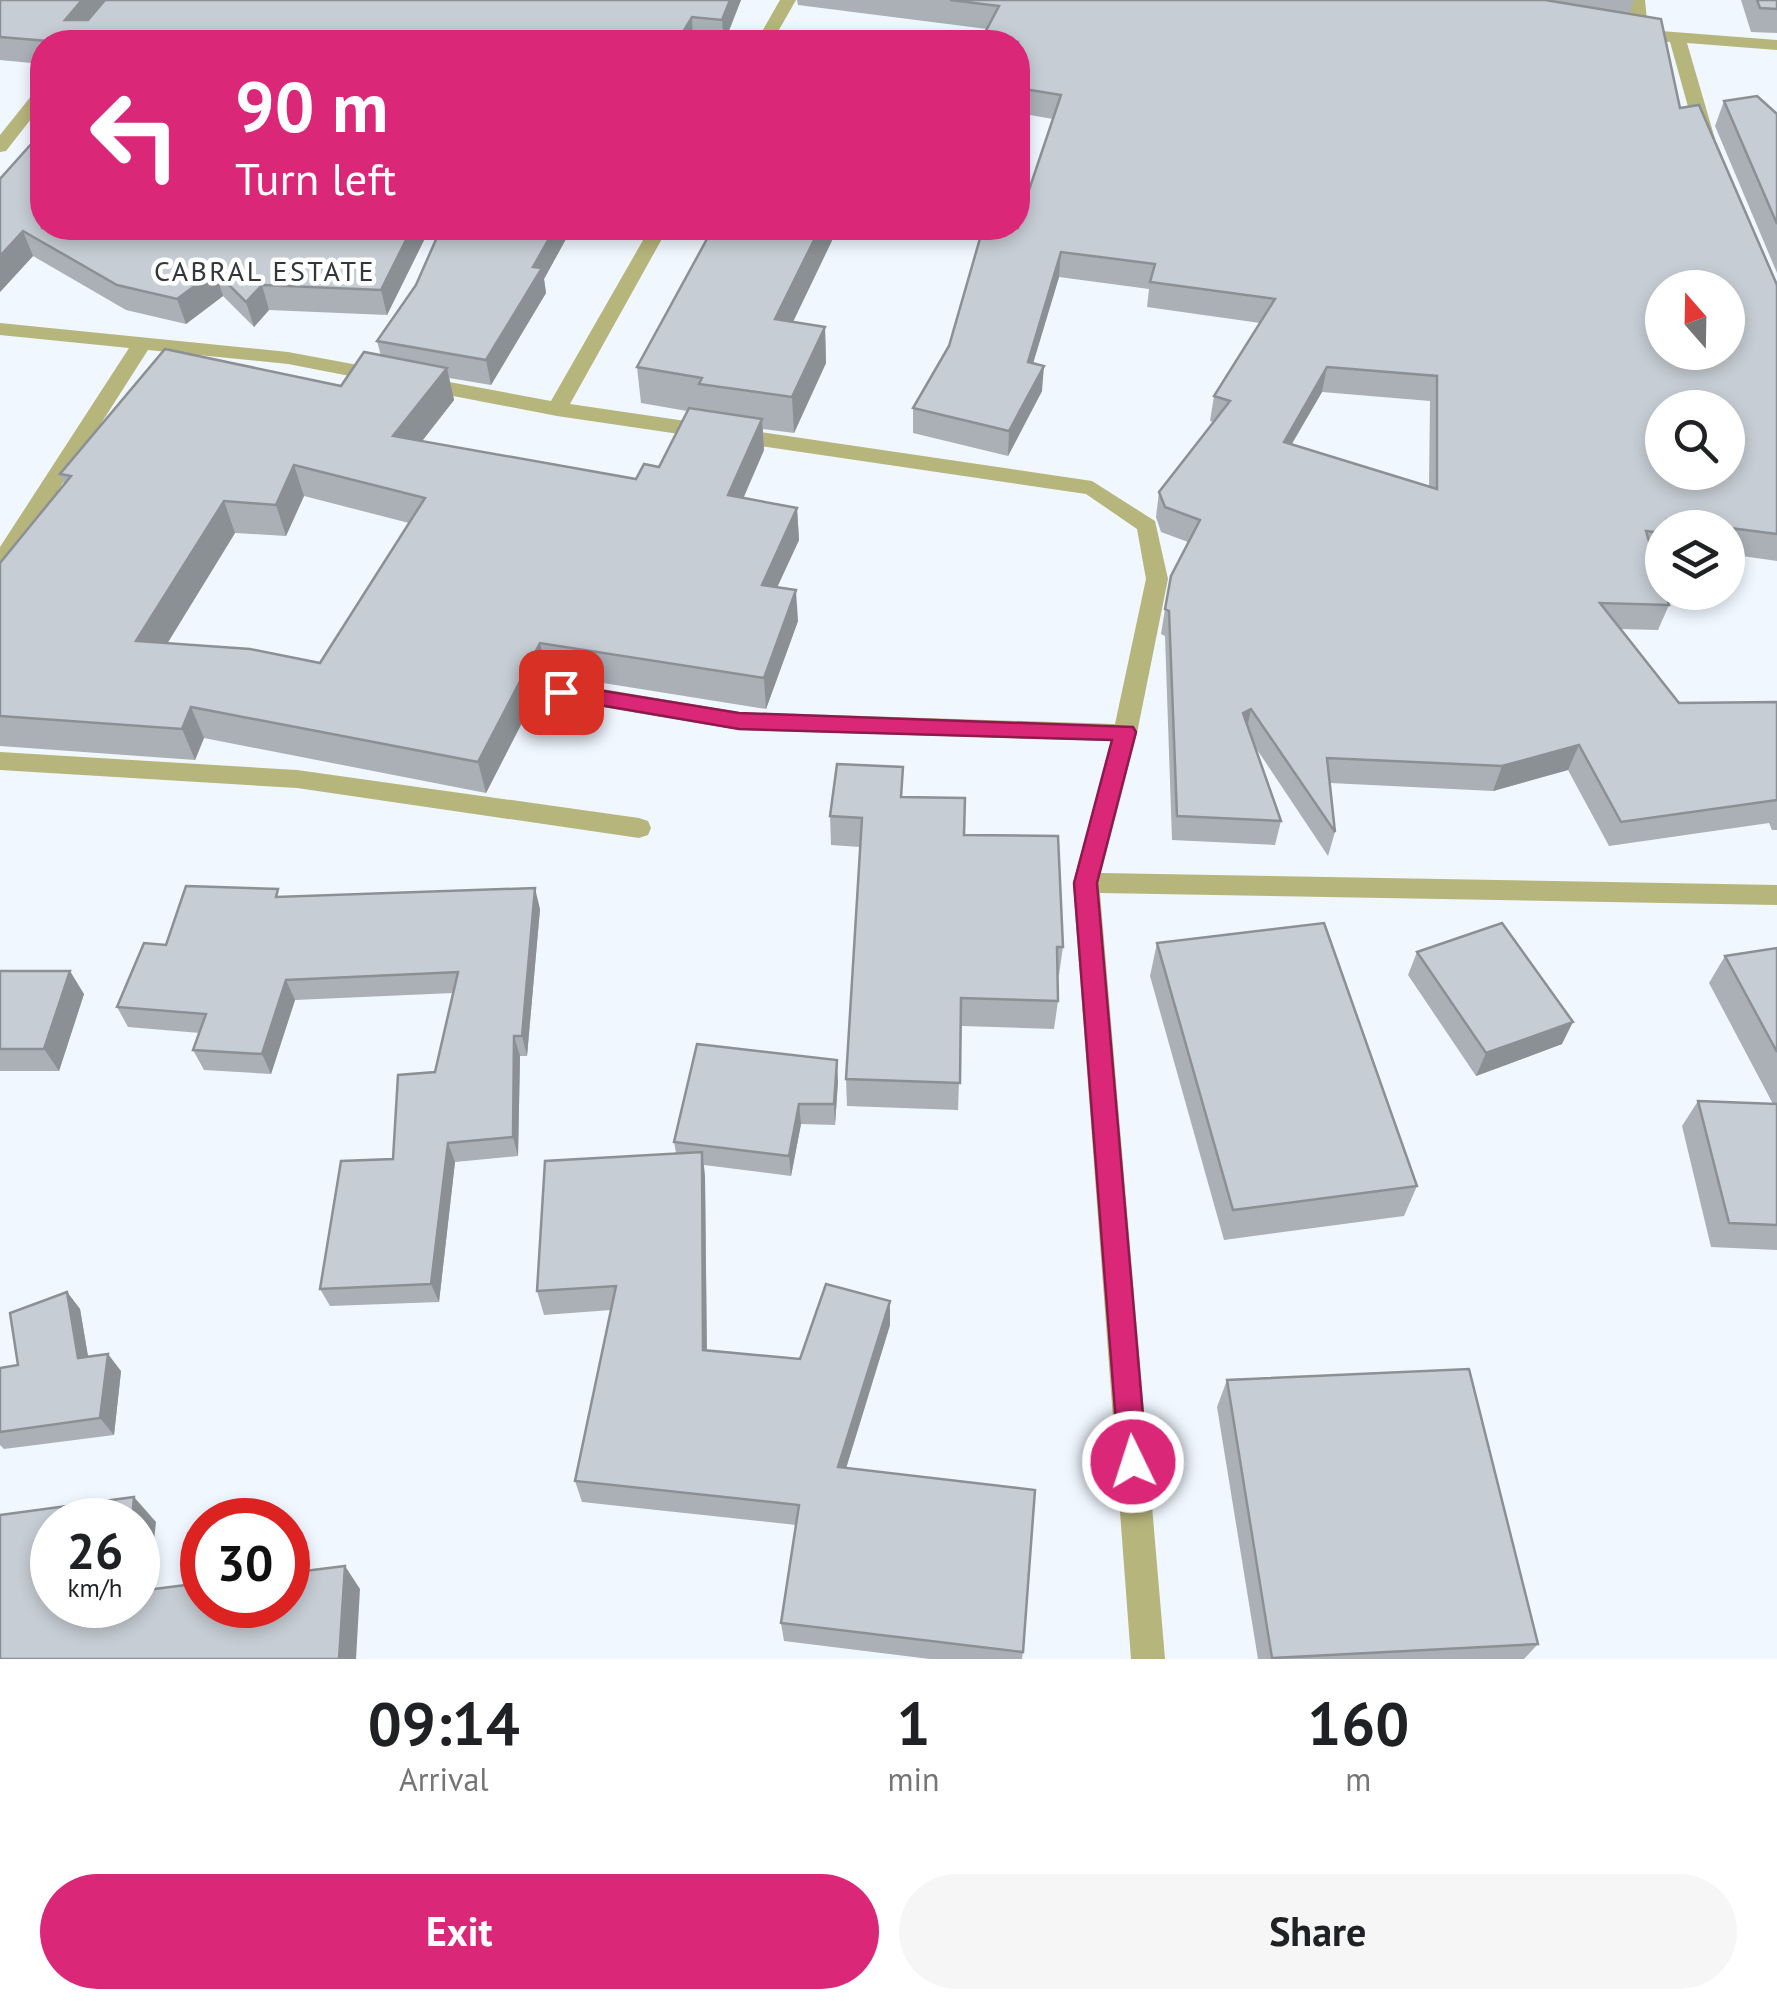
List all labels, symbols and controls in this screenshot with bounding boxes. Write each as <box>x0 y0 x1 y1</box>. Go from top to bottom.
text: 90 m <box>235 61 388 151</box>
icon: left <box>70 70 200 200</box>
text: Turn left <box>235 149 396 207</box>
district label: CABRAL ESTATE <box>154 252 376 289</box>
north arrow <box>1645 270 1745 370</box>
map controls <box>1645 270 1745 610</box>
button: search <box>1645 390 1745 490</box>
button: layers <box>1645 510 1745 610</box>
pin <box>519 650 604 735</box>
icon: arrive <box>534 665 589 720</box>
position arrow <box>1081 1410 1185 1514</box>
speed limit sign: 30 <box>180 1498 310 1628</box>
text: 26 <box>67 1518 123 1583</box>
text: km/h <box>68 1572 122 1604</box>
text: 09:14 <box>368 1684 520 1762</box>
text: 1 <box>897 1684 931 1762</box>
text: 160 <box>1307 1684 1409 1762</box>
text: Arrival <box>399 1758 489 1800</box>
text: min <box>888 1758 940 1800</box>
text: m <box>1345 1758 1371 1800</box>
button: Exit <box>40 1874 879 1989</box>
button: Share <box>899 1874 1737 1989</box>

